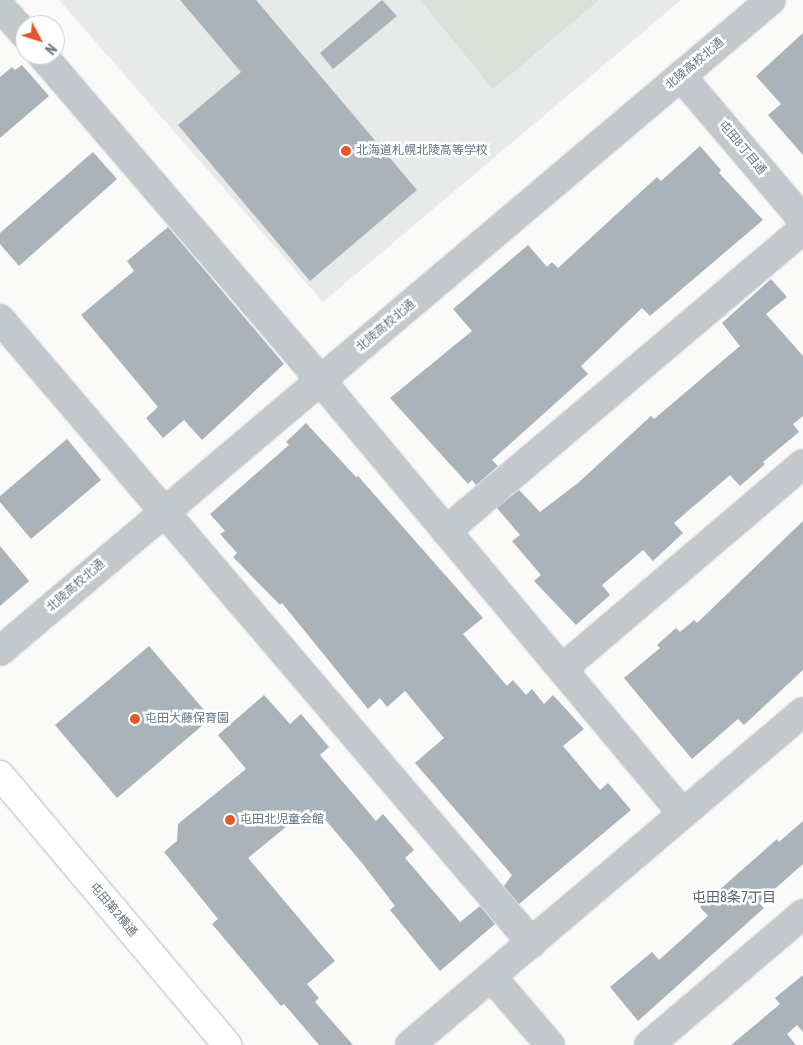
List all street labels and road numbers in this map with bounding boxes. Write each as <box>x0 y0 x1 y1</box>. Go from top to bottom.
street label: 北陵高校北通 <box>663 35 727 93</box>
street label: 屯田8丁目通 <box>715 118 769 178</box>
street label: 北陵高校北通 <box>354 297 418 355</box>
street label: 北陵高校北通 <box>44 557 108 615</box>
street label: 屯田第2横通 <box>86 880 140 940</box>

